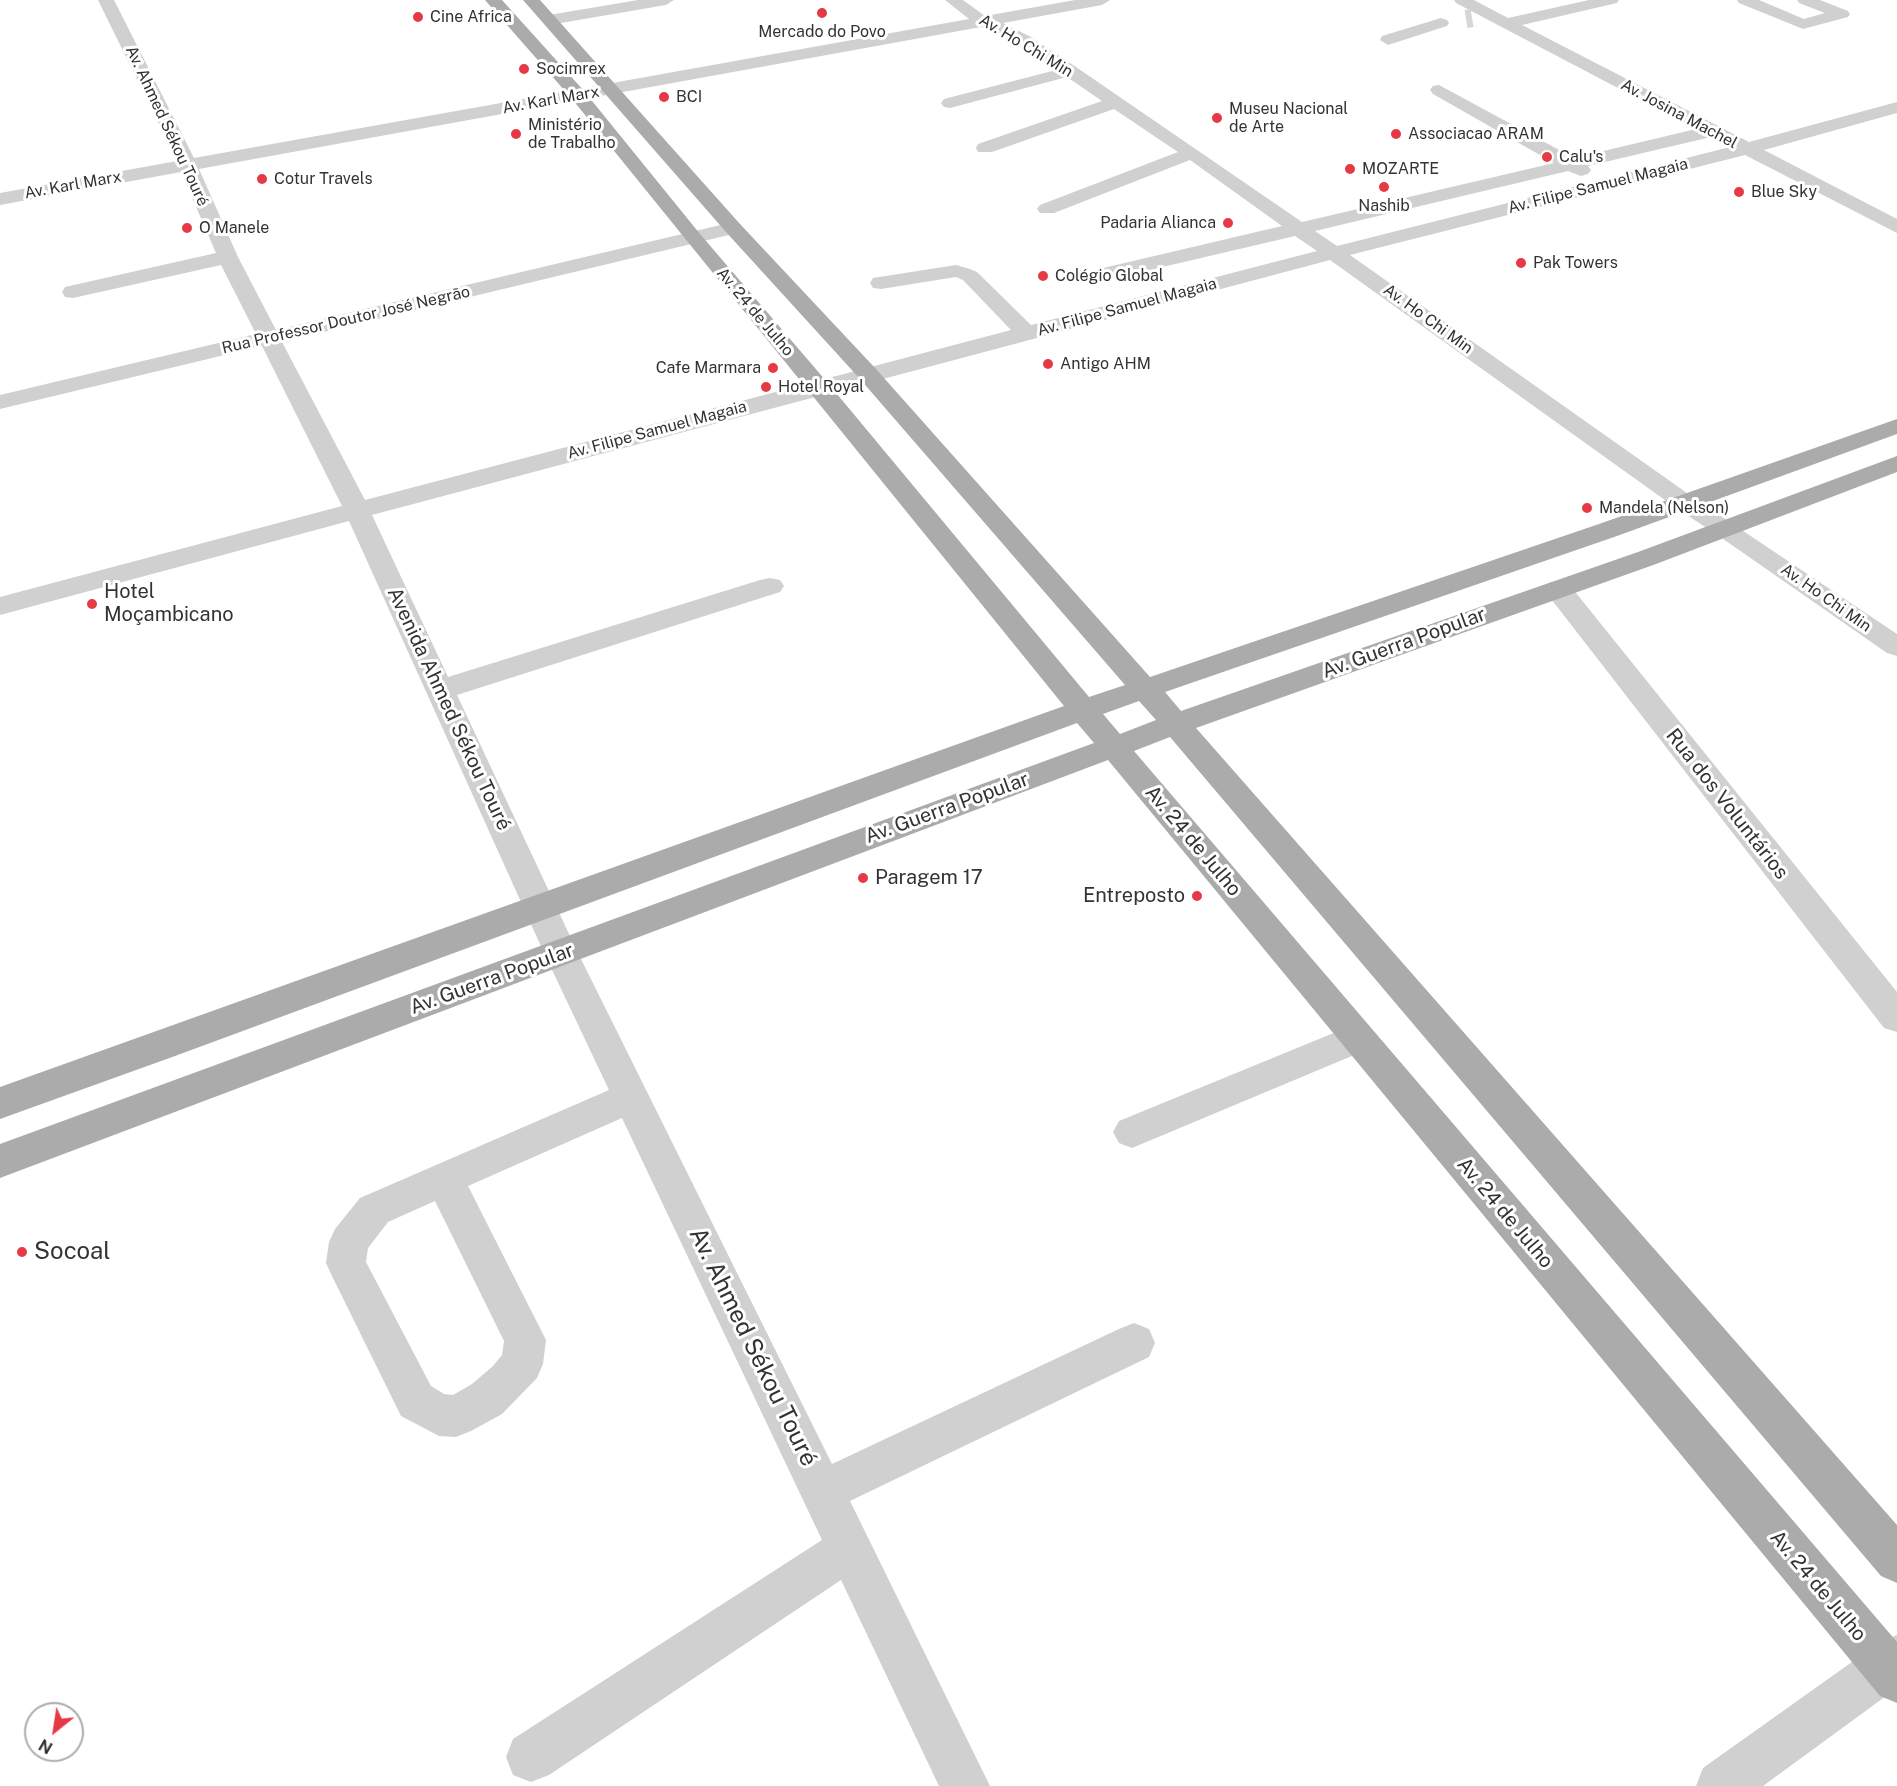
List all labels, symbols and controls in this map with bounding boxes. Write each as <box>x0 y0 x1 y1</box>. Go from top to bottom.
marker: Mercado do Povo <box>815 6 829 20</box>
place label: Cine Africa <box>430 7 512 27</box>
marker: Cine Africa <box>411 10 425 24</box>
street label: Av. Ho Chi Min <box>976 11 1076 81</box>
place label: Mercado do Povo <box>758 22 886 42</box>
street label: Av. Ahmed Sékou Touré <box>121 43 213 209</box>
place label: Socimrex <box>536 59 606 79</box>
marker: Socimrex <box>517 62 531 76</box>
street label: Av. Josina Machel <box>1617 75 1741 153</box>
street label: Av. Karl Marx <box>501 82 601 118</box>
place label: BCI <box>676 87 702 107</box>
marker: BCI <box>657 90 671 104</box>
place label: Museu Nacional de Arte <box>1229 99 1348 137</box>
marker: Museu Nacional de Arte <box>1210 111 1224 125</box>
place label: Ministério de Trabalho <box>528 115 616 153</box>
place label: Associacao ARAM <box>1408 124 1544 144</box>
marker: Ministério de Trabalho <box>509 127 523 141</box>
marker: Associacao ARAM <box>1389 127 1403 141</box>
place label: Calu's <box>1559 147 1603 167</box>
marker: Calu's <box>1540 150 1554 164</box>
street label: Av. Filipe Samuel Magaia <box>1506 154 1690 218</box>
place label: MOZARTE <box>1362 159 1439 179</box>
marker: MOZARTE <box>1343 162 1357 176</box>
street label: Av. Karl Marx <box>23 167 123 203</box>
place label: Cotur Travels <box>274 169 373 189</box>
marker: Cotur Travels <box>255 172 269 186</box>
marker: Nashib <box>1377 180 1391 194</box>
place label: Blue Sky <box>1751 182 1817 202</box>
marker: Blue Sky <box>1732 185 1746 199</box>
place label: Nashib <box>1358 196 1410 216</box>
place label: Padaria Alianca <box>1100 213 1216 233</box>
marker: Padaria Alianca <box>1221 216 1235 230</box>
place label: O Manele <box>199 218 269 238</box>
marker: O Manele <box>180 221 194 235</box>
place label: Pak Towers <box>1533 253 1618 273</box>
marker: Pak Towers <box>1514 256 1528 270</box>
street label: Av. 24 de Julho <box>712 264 798 360</box>
place label: Colégio Global <box>1055 266 1164 286</box>
marker: Colégio Global <box>1036 269 1050 283</box>
street label: Av. Filipe Samuel Magaia <box>1035 274 1219 340</box>
street label: Av. Ho Chi Min <box>1380 280 1476 358</box>
street label: Rua Professor Doutor José Negrão <box>220 282 472 358</box>
place label: Antigo AHM <box>1060 354 1151 374</box>
marker: Antigo AHM <box>1041 357 1055 371</box>
place label: Cafe Marmara <box>656 358 761 378</box>
marker: Cafe Marmara <box>766 361 780 375</box>
place label: Hotel Royal <box>778 377 864 397</box>
marker: Hotel Royal <box>759 380 773 394</box>
street label: Av. Filipe Samuel Magaia <box>565 397 749 463</box>
place label: Mandela (Nelson) <box>1599 498 1729 518</box>
marker: Mandela (Nelson) <box>1580 501 1594 515</box>
street label: Av. Ho Chi Min <box>1777 560 1875 636</box>
place label: Hotel Moçambicano <box>104 580 234 627</box>
street label: Avenida Ahmed Sékou Touré <box>382 584 516 834</box>
marker: Hotel Moçambicano <box>85 597 99 611</box>
street label: Av. Guerra Popular <box>1319 602 1489 684</box>
street label: Rua dos Voluntários <box>1661 724 1793 884</box>
street label: Av. Guerra Popular <box>862 767 1032 849</box>
street label: Av. 24 de Julho <box>1140 781 1246 901</box>
place label: Paragem 17 <box>875 866 983 890</box>
marker: Paragem 17 <box>856 871 870 885</box>
place label: Entreposto <box>1083 884 1185 908</box>
marker: Entreposto <box>1190 889 1204 903</box>
street label: Av. Guerra Popular <box>407 938 577 1020</box>
street label: Av. 24 de Julho <box>1452 1153 1558 1273</box>
street label: Av. Ahmed Sékou Touré <box>683 1223 823 1471</box>
place label: Socoal <box>34 1238 111 1266</box>
marker: Socoal <box>15 1245 29 1259</box>
street label: Av. 24 de Julho <box>1765 1526 1871 1646</box>
north arrow <box>24 1702 84 1762</box>
text: N <box>36 1735 56 1758</box>

